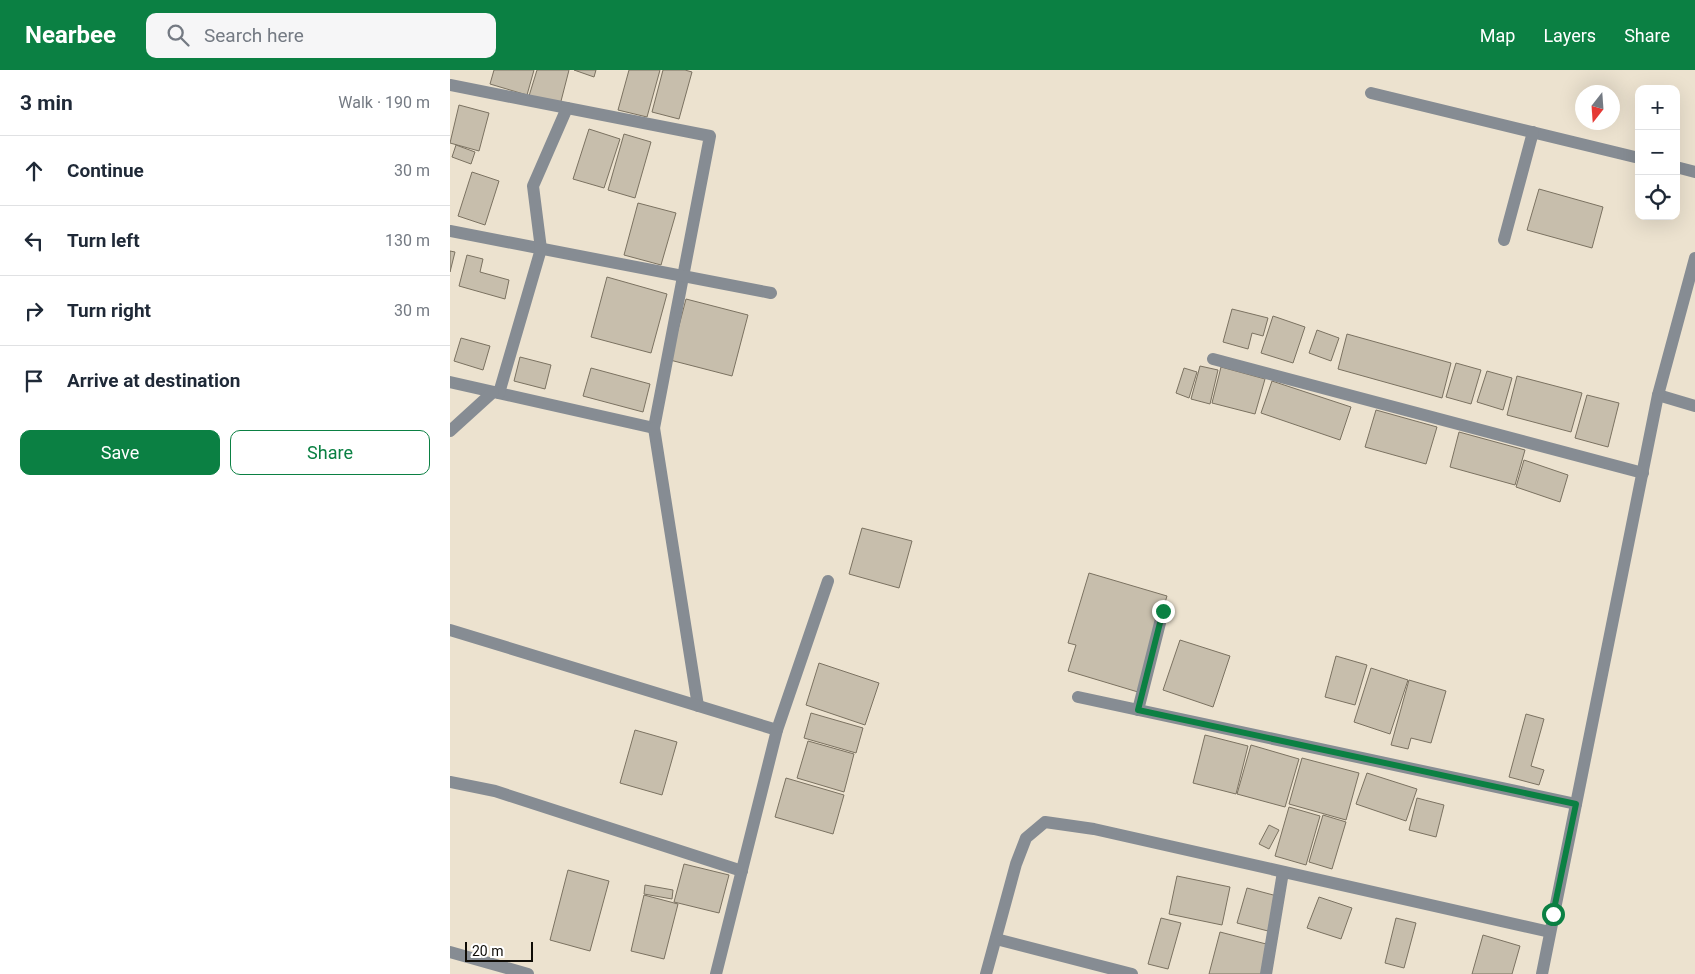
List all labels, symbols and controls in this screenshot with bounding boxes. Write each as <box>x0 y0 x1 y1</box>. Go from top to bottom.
search box <box>146 13 496 58</box>
text: Nearbee <box>25 21 116 49</box>
icon: search <box>164 21 192 49</box>
text: Search here <box>204 24 304 47</box>
text: Map <box>1480 25 1515 46</box>
text: Layers <box>1543 25 1596 46</box>
text: Share <box>1624 25 1670 46</box>
north arrow <box>1575 85 1620 130</box>
map controls <box>1635 85 1680 220</box>
button: + <box>1635 85 1680 130</box>
text: 3 min <box>20 91 73 115</box>
text: Walk · 190 m <box>338 93 430 112</box>
button: − <box>1635 130 1680 175</box>
icon: ahead <box>20 157 48 185</box>
text: Continue <box>67 159 144 182</box>
text: 30 m <box>394 161 430 180</box>
button: locate <box>1635 175 1680 220</box>
icon: left <box>20 227 48 255</box>
text: Turn left <box>67 229 140 252</box>
text: 130 m <box>385 231 430 250</box>
icon: right <box>20 297 48 325</box>
text: Turn right <box>67 299 151 322</box>
text: 30 m <box>394 301 430 320</box>
icon: arrive <box>20 367 48 395</box>
text: Arrive at destination <box>67 369 240 392</box>
button: Save <box>20 430 220 475</box>
button: Share <box>230 430 430 475</box>
route end <box>1152 600 1175 623</box>
route start <box>1542 903 1565 926</box>
scale bar <box>465 939 532 962</box>
text: 20 m <box>472 943 504 959</box>

